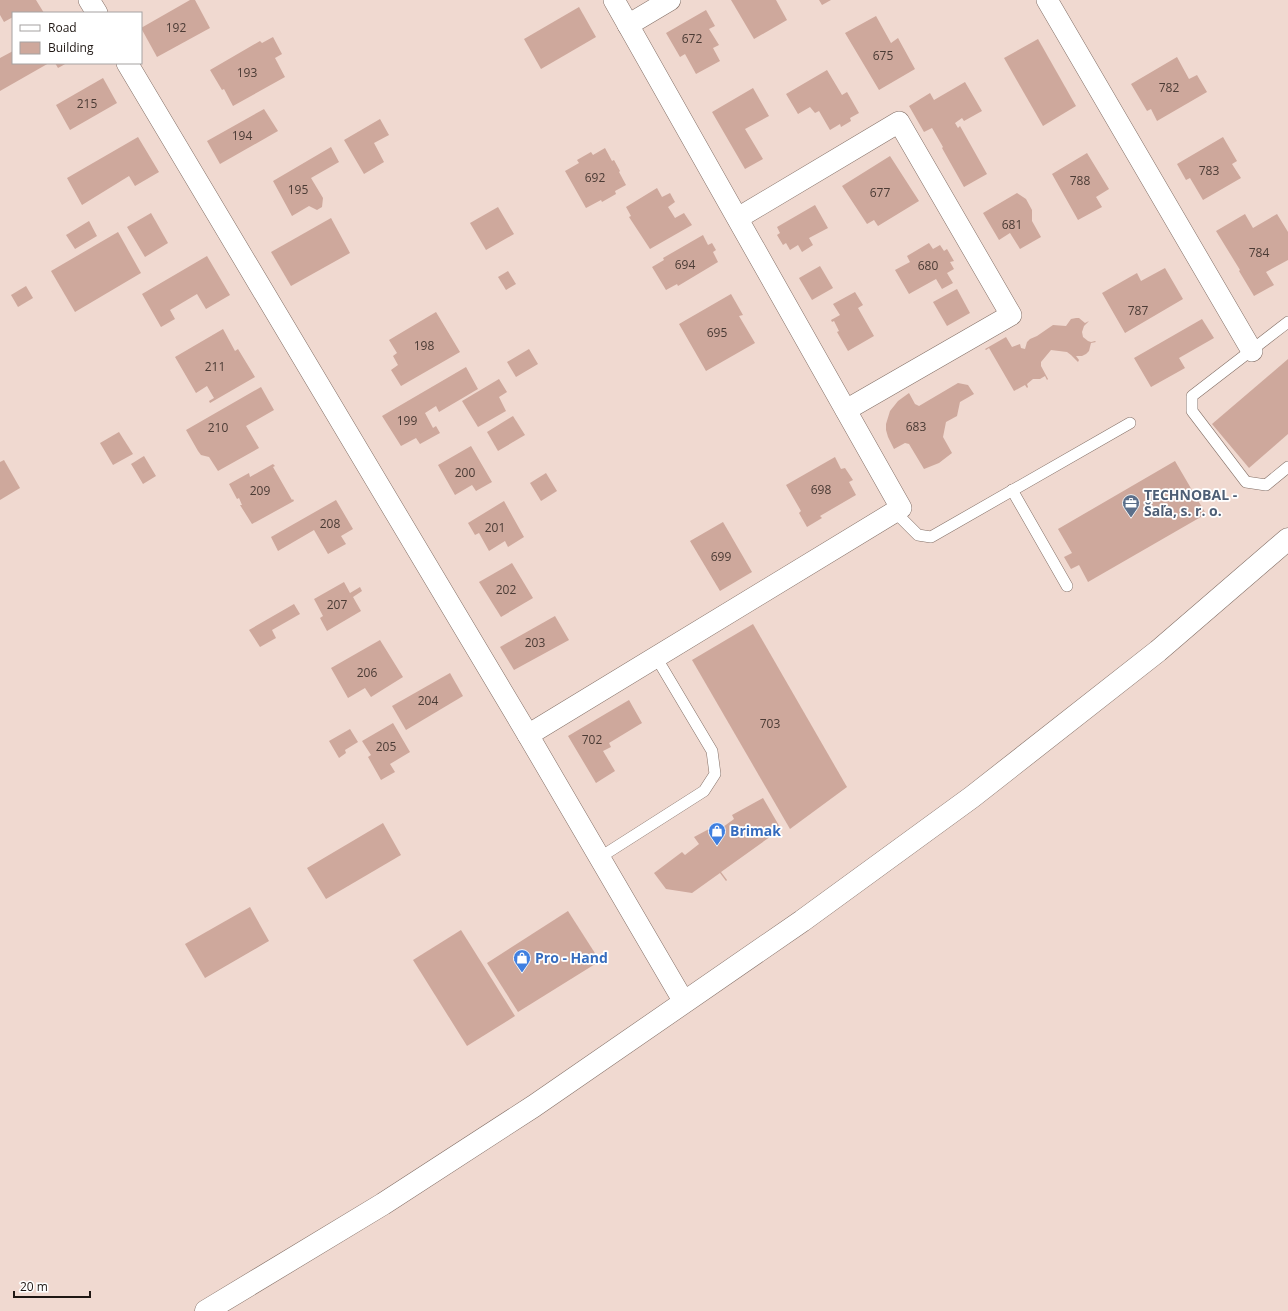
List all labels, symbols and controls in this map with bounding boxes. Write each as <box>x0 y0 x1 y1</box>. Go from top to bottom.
legend <box>12 12 142 64</box>
text: Road <box>48 19 77 36</box>
house number: 192 <box>166 19 186 36</box>
house number: 672 <box>682 30 702 47</box>
text: Building <box>48 39 94 56</box>
house number: 675 <box>873 47 893 64</box>
house number: 193 <box>237 64 257 81</box>
house number: 782 <box>1159 79 1179 96</box>
house number: 215 <box>77 95 97 112</box>
house number: 194 <box>232 127 252 144</box>
house number: 783 <box>1199 162 1219 179</box>
house number: 692 <box>585 169 605 186</box>
house number: 788 <box>1070 172 1090 189</box>
house number: 195 <box>288 181 308 198</box>
house number: 677 <box>870 184 890 201</box>
house number: 681 <box>1002 216 1022 233</box>
house number: 784 <box>1249 244 1269 261</box>
house number: 694 <box>675 256 695 273</box>
house number: 680 <box>918 257 938 274</box>
house number: 787 <box>1128 302 1148 319</box>
house number: 695 <box>707 324 727 341</box>
house number: 198 <box>414 337 434 354</box>
house number: 211 <box>205 358 225 375</box>
house number: 199 <box>397 412 417 429</box>
house number: 683 <box>906 418 926 435</box>
house number: 210 <box>208 419 228 436</box>
house number: 200 <box>455 464 475 481</box>
house number: 698 <box>811 481 831 498</box>
house number: 209 <box>250 482 270 499</box>
place label: TECHNOBAL - Šaľa, s. r. o. <box>1144 485 1238 520</box>
office icon: TECHNOBAL - Šaľa, s. r. o. <box>1121 493 1141 518</box>
house number: 208 <box>320 515 340 532</box>
house number: 201 <box>485 519 505 536</box>
house number: 699 <box>711 548 731 565</box>
house number: 202 <box>496 581 516 598</box>
house number: 207 <box>327 596 347 613</box>
house number: 203 <box>525 634 545 651</box>
house number: 206 <box>357 664 377 681</box>
house number: 204 <box>418 692 438 709</box>
house number: 703 <box>760 715 780 732</box>
house number: 702 <box>582 731 602 748</box>
house number: 205 <box>376 738 396 755</box>
shop icon: Brimak <box>707 821 727 846</box>
place label: Brimak <box>730 821 781 840</box>
shop icon: Pro - Hand <box>512 948 532 973</box>
place label: Pro - Hand <box>535 948 608 967</box>
scale bar <box>14 1273 90 1299</box>
text: 20 m <box>20 1278 48 1295</box>

